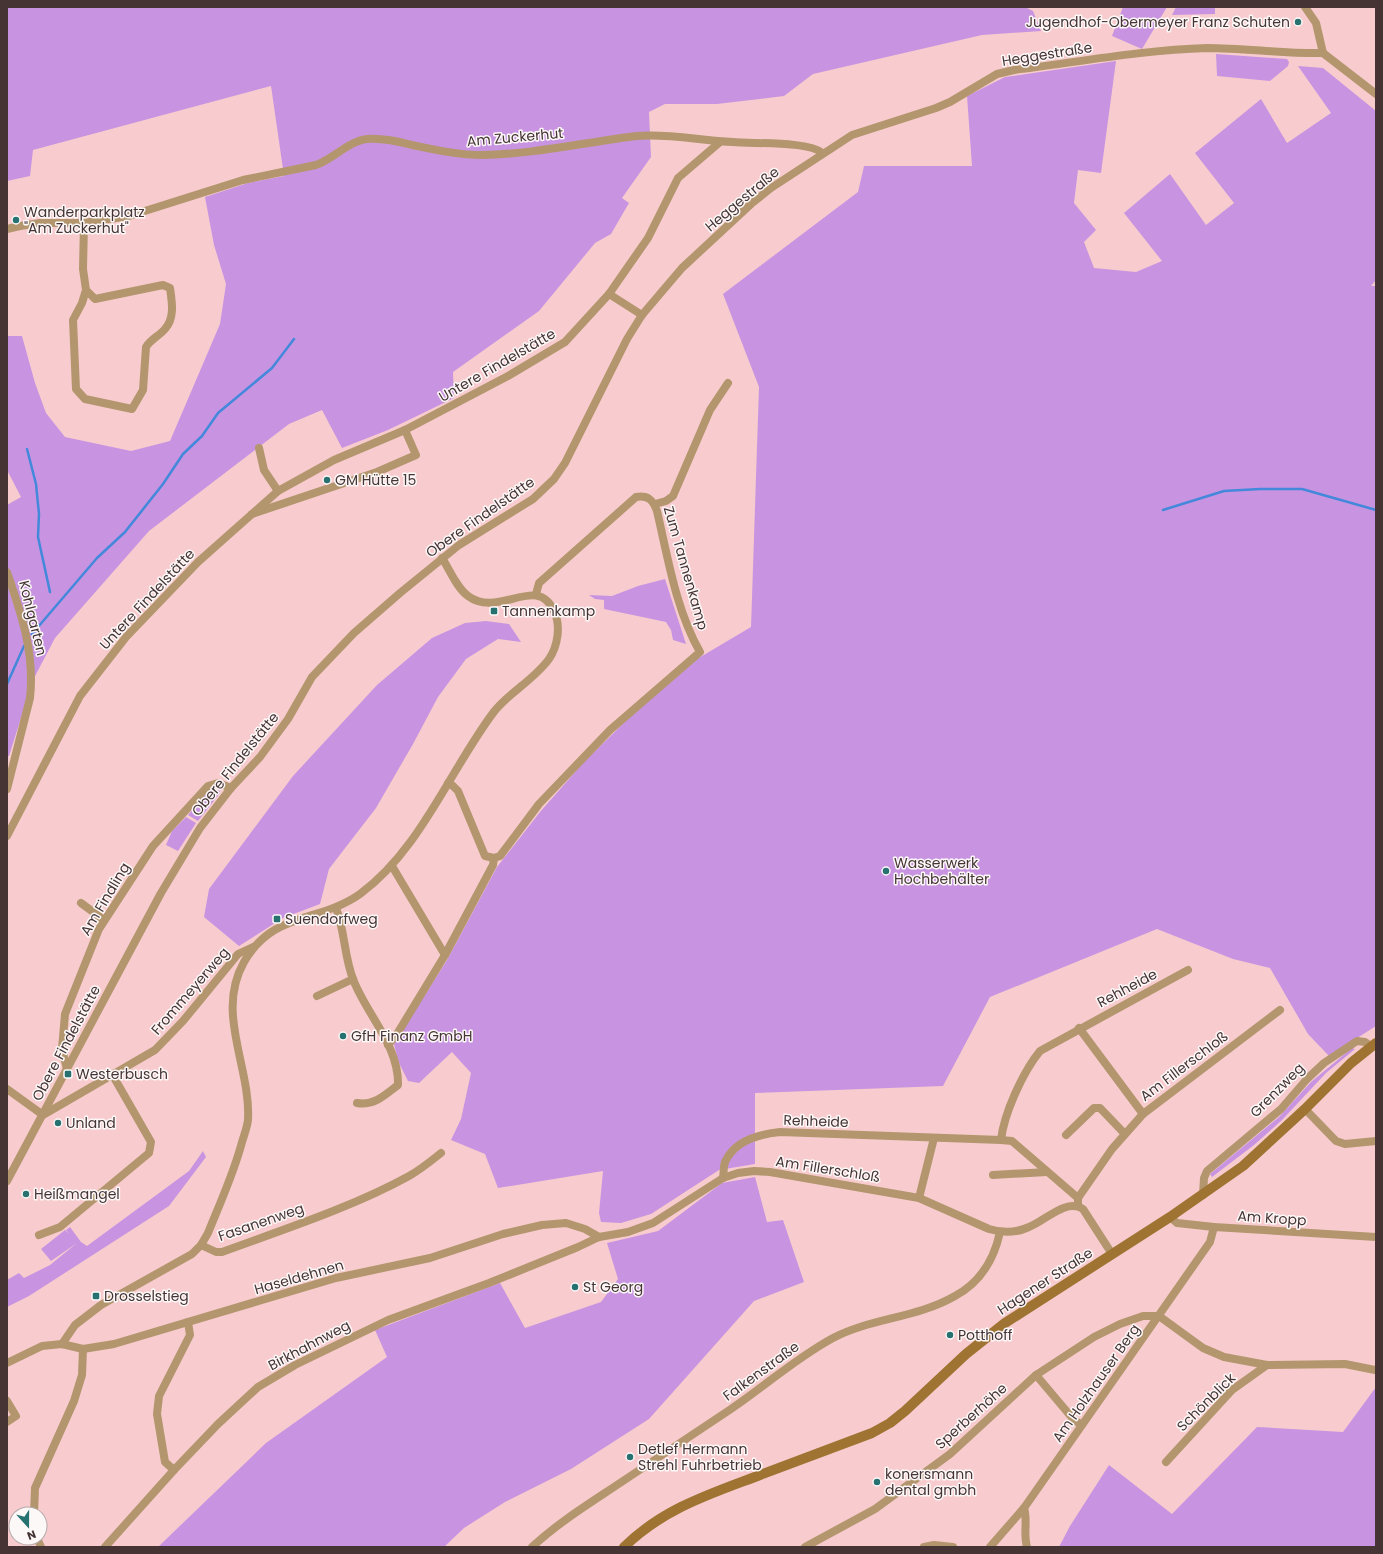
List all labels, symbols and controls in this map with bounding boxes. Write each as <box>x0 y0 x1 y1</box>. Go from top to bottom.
place label: Jugendhof-Obermeyer Franz Schuten <box>1026 12 1290 32</box>
marker: Jugendhof-Obermeyer Franz Schuten <box>1293 17 1303 27</box>
street label: Heggestraße <box>1000 37 1094 71</box>
street label: Am Zuckerhut <box>466 123 564 151</box>
street label: Heggestraße <box>701 162 784 236</box>
place label: Wanderparkplatz "Am Zuckerhut" <box>24 202 145 238</box>
marker: Wanderparkplatz "Am Zuckerhut" <box>11 215 21 225</box>
street label: Untere Findelstätte <box>435 323 559 407</box>
place label: GM Hütte 15 <box>335 470 416 490</box>
street label: Obere Findelstätte <box>422 472 539 562</box>
marker: GM Hütte 15 <box>322 475 332 485</box>
street label: Zum Tannenkamp <box>659 504 713 632</box>
street label: Untere Findelstätte <box>95 544 199 654</box>
street label: Kohlgarten <box>14 578 52 658</box>
place label: Tannenkamp <box>502 601 595 621</box>
marker: Tannenkamp <box>489 606 499 616</box>
street label: Obere Findelstätte <box>187 707 283 820</box>
place label: Wasserwerk Hochbehälter <box>894 853 989 889</box>
street label: Am Findling <box>75 859 135 939</box>
marker: Wasserwerk Hochbehälter <box>881 866 891 876</box>
place label: Suendorfweg <box>285 909 378 929</box>
marker: Suendorfweg <box>272 914 282 924</box>
street label: Frommeyerweg <box>146 943 234 1039</box>
street label: Rehheide <box>1093 964 1161 1012</box>
street label: Obere Findelstätte <box>27 981 105 1104</box>
place label: GfH Finanz GmbH <box>351 1026 472 1046</box>
street label: Am Fillerschloß <box>1136 1026 1232 1106</box>
marker: GfH Finanz GmbH <box>338 1031 348 1041</box>
street label: Grenzweg <box>1245 1058 1309 1122</box>
place label: Westerbusch <box>76 1064 168 1084</box>
marker: Westerbusch <box>63 1069 73 1079</box>
street label: Rehheide <box>783 1110 849 1132</box>
place label: Unland <box>66 1113 116 1133</box>
marker: Unland <box>53 1118 63 1128</box>
street label: Am Fillerschloß <box>774 1151 882 1187</box>
place label: Heißmangel <box>34 1184 120 1204</box>
marker: Heißmangel <box>21 1189 31 1199</box>
street label: Fasanenweg <box>215 1198 307 1246</box>
street label: Am Kropp <box>1237 1206 1307 1230</box>
street label: Hagener Straße <box>993 1242 1097 1319</box>
street label: Haseldehnen <box>252 1255 346 1299</box>
place label: St Georg <box>583 1277 643 1297</box>
marker: St Georg <box>570 1282 580 1292</box>
place label: Drosselstieg <box>104 1286 189 1306</box>
marker: Drosselstieg <box>91 1291 101 1301</box>
street label: Birkhahnweg <box>264 1315 354 1375</box>
street label: Am Holzhauser Berg <box>1048 1320 1144 1446</box>
place label: Potthoff <box>958 1325 1013 1345</box>
marker: Potthoff <box>945 1330 955 1340</box>
street label: Falkenstraße <box>719 1336 804 1406</box>
street label: Schönblick <box>1172 1368 1240 1436</box>
street label: Sperberhöhe <box>931 1378 1012 1454</box>
place label: Detlef Hermann Strehl Fuhrbetrieb <box>638 1439 762 1475</box>
marker: Detlef Hermann Strehl Fuhrbetrieb <box>625 1452 635 1462</box>
place label: konersmann dental gmbh <box>885 1464 976 1500</box>
marker: konersmann dental gmbh <box>872 1477 882 1487</box>
north arrow <box>8 1506 48 1546</box>
text: N <box>25 1526 38 1544</box>

